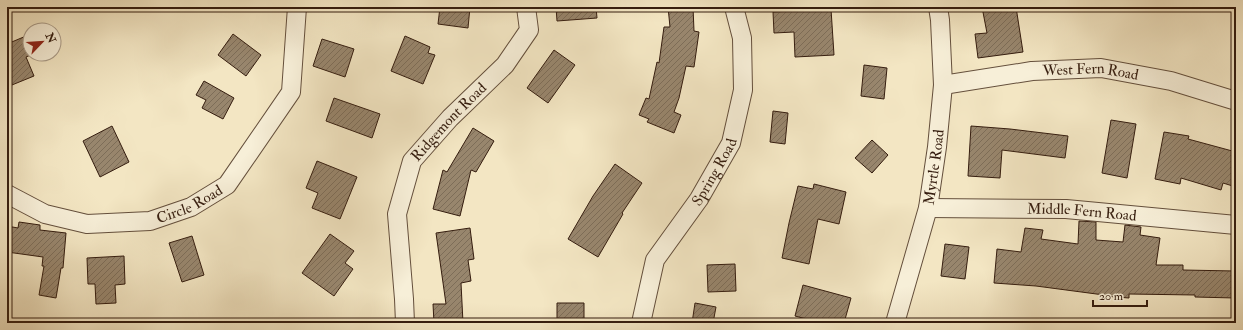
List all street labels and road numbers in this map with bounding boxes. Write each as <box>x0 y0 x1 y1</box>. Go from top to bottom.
street label: West Fern Road <box>1041 59 1141 85</box>
street label: Ridgemont Road <box>407 78 491 166</box>
street label: Myrtle Road <box>920 128 949 206</box>
street label: Spring Road <box>688 136 742 210</box>
street label: Circle Road <box>154 181 227 228</box>
street label: Middle Fern Road <box>1027 200 1138 226</box>

